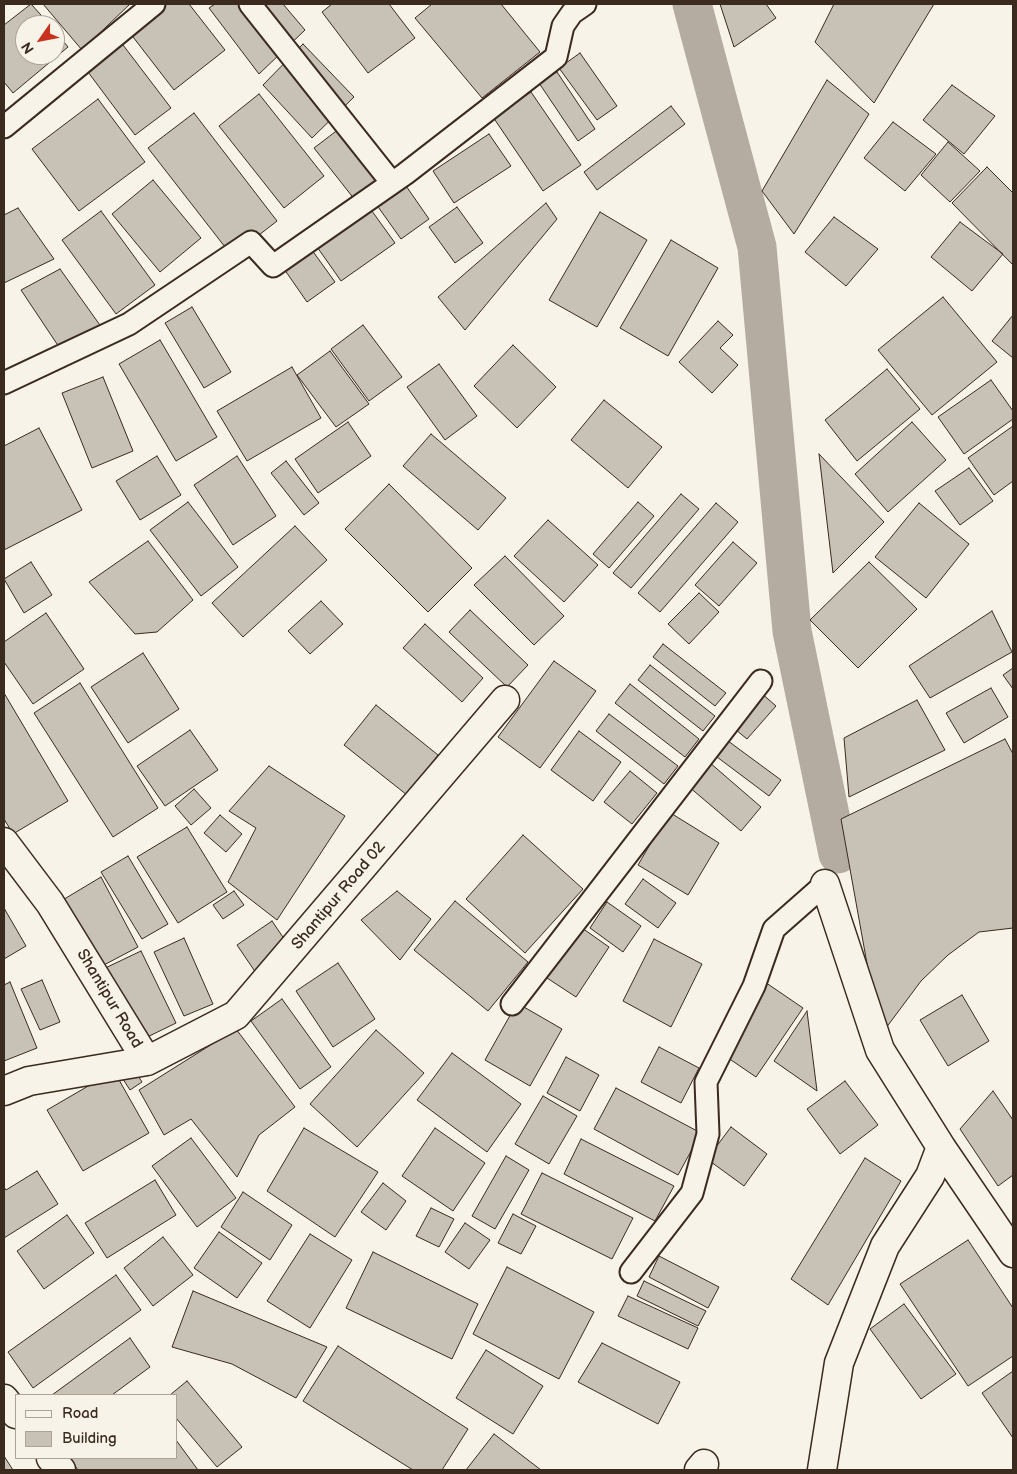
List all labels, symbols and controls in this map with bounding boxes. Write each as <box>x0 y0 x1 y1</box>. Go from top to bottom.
north arrow <box>15 15 65 65</box>
text: N <box>18 39 38 57</box>
street label: Shantipur Road 02 <box>288 838 390 954</box>
street label: Shantipur Road <box>72 946 146 1052</box>
legend <box>15 1394 178 1459</box>
text: Road <box>62 1404 98 1423</box>
text: Building <box>62 1429 117 1448</box>

